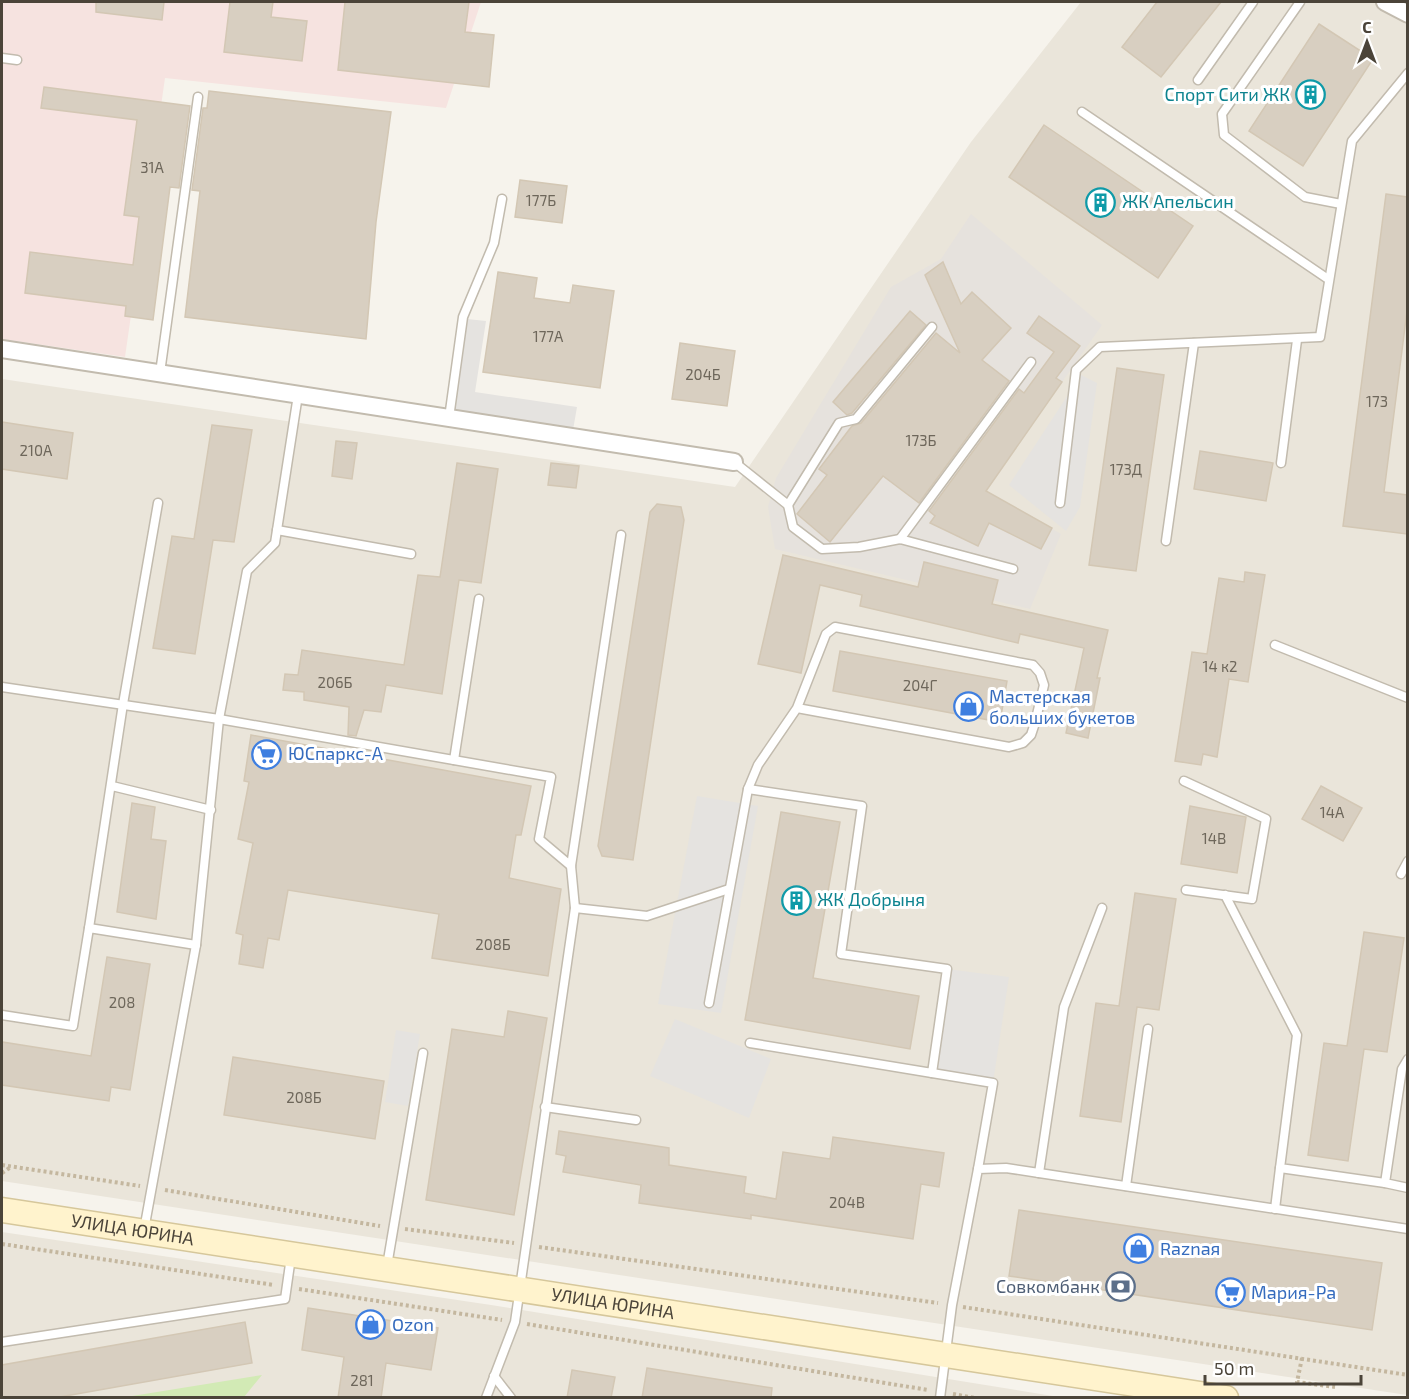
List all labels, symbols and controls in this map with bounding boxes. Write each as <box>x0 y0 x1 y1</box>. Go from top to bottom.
north arrow <box>1337 12 1397 72</box>
text: С <box>1362 17 1372 36</box>
building icon: Спорт Сити ЖК <box>1295 79 1327 111</box>
place label: Спорт Сити ЖК <box>1164 83 1290 105</box>
house number: 31А <box>140 158 164 176</box>
building icon: ЖК Апельсин <box>1085 186 1117 218</box>
place label: ЖК Апельсин <box>1122 190 1234 212</box>
house number: 177Б <box>526 191 556 209</box>
house number: 177А <box>533 327 564 345</box>
house number: 204Б <box>685 365 721 383</box>
house number: 173 <box>1366 392 1388 410</box>
house number: 173Б <box>906 431 936 449</box>
house number: 210А <box>20 441 53 459</box>
house number: 173Д <box>1110 460 1142 478</box>
house number: 14 к2 <box>1202 657 1238 675</box>
house number: 206Б <box>317 673 353 691</box>
house number: 204Г <box>903 676 937 694</box>
place label: Мастерская больших букетов <box>989 685 1135 728</box>
shop icon: Мастерская больших букетов <box>952 691 984 723</box>
supermarket icon: ЮСпаркс-А <box>251 738 283 770</box>
place label: ЮСпаркс-А <box>288 742 384 764</box>
house number: 14А <box>1320 803 1345 821</box>
house number: 14В <box>1202 829 1226 847</box>
building icon: ЖК Добрыня <box>780 884 812 916</box>
place label: ЖК Добрыня <box>817 888 925 910</box>
house number: 208Б <box>475 935 511 953</box>
house number: 208 <box>109 993 135 1011</box>
house number: 208Б <box>286 1088 322 1106</box>
house number: 204В <box>829 1193 865 1211</box>
street label: УЛИЦА ЮРИНА <box>70 1209 196 1249</box>
shop icon: Raznaя <box>1123 1233 1155 1265</box>
place label: Raznaя <box>1160 1237 1220 1259</box>
bank icon: Совкомбанк <box>1105 1271 1137 1303</box>
place label: Совкомбанк <box>996 1275 1100 1297</box>
supermarket icon: Мария-Ра <box>1214 1277 1246 1309</box>
place label: Мария-Ра <box>1251 1281 1336 1303</box>
street label: УЛИЦА ЮРИНА <box>550 1283 677 1323</box>
shop icon: Ozon <box>355 1309 387 1341</box>
place label: Ozon <box>392 1313 434 1335</box>
scale bar <box>1205 1348 1361 1386</box>
text: 50 m <box>1214 1357 1254 1379</box>
house number: 281 <box>350 1371 374 1389</box>

